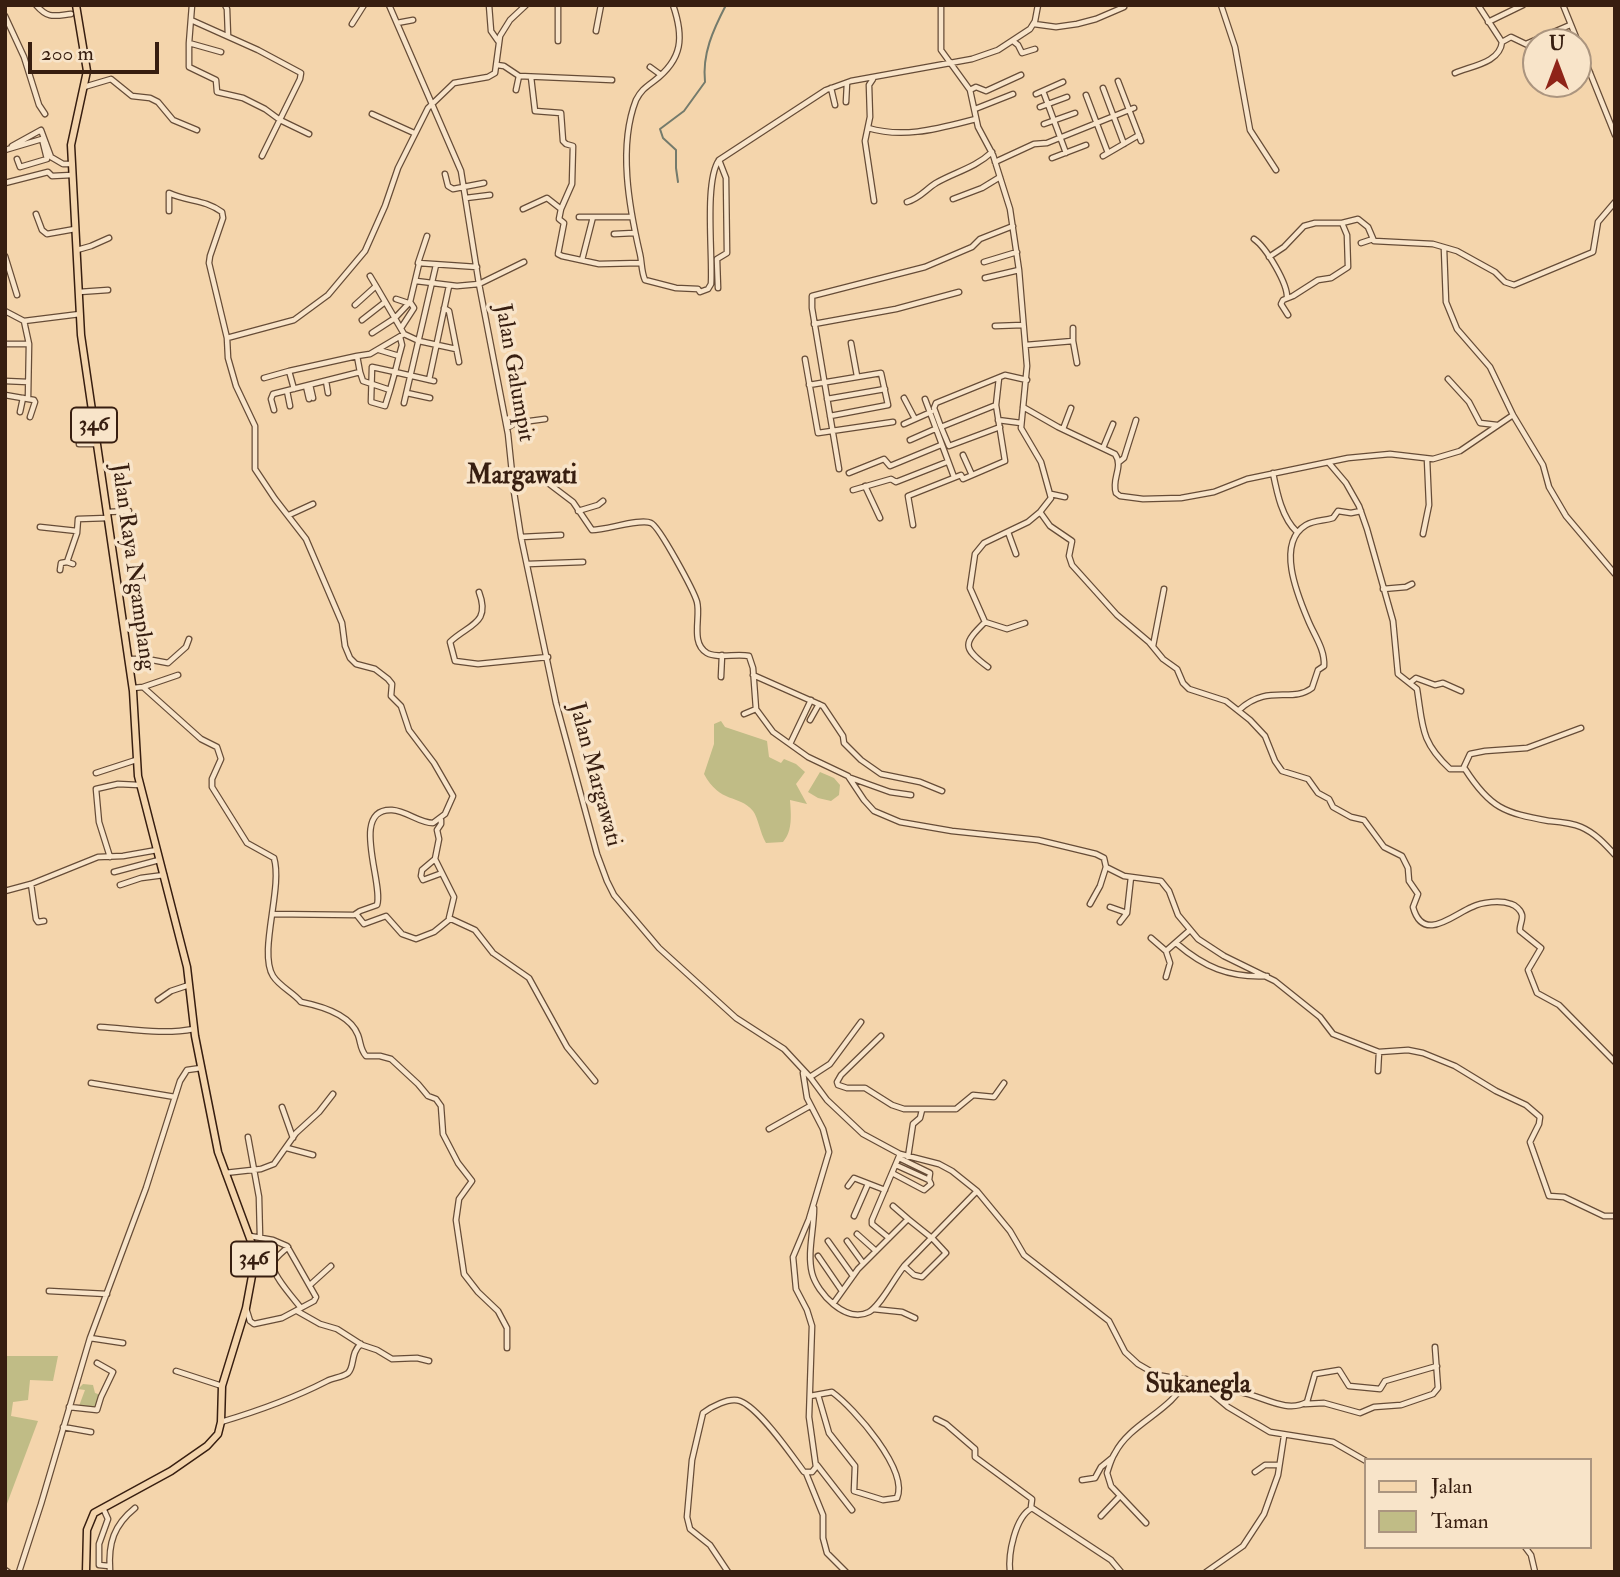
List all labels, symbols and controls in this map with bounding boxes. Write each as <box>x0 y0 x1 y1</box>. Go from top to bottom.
scale bar <box>32 28 163 72</box>
north arrow <box>1522 28 1592 98</box>
text: U <box>1549 32 1565 56</box>
text: 200 m <box>41 40 94 67</box>
street label: Jalan Galumpit <box>487 302 539 444</box>
road number: 346 <box>71 408 117 442</box>
district label: Margawati <box>467 461 577 493</box>
street label: Jalan Raya Ngamplang <box>104 462 160 672</box>
street label: Jalan Margawati <box>562 700 626 850</box>
road number: 346 <box>231 1242 277 1276</box>
district label: Sukanegla <box>1145 1370 1251 1402</box>
legend <box>1364 1458 1592 1549</box>
text: Jalan <box>1431 1473 1473 1500</box>
text: Taman <box>1431 1508 1489 1535</box>

